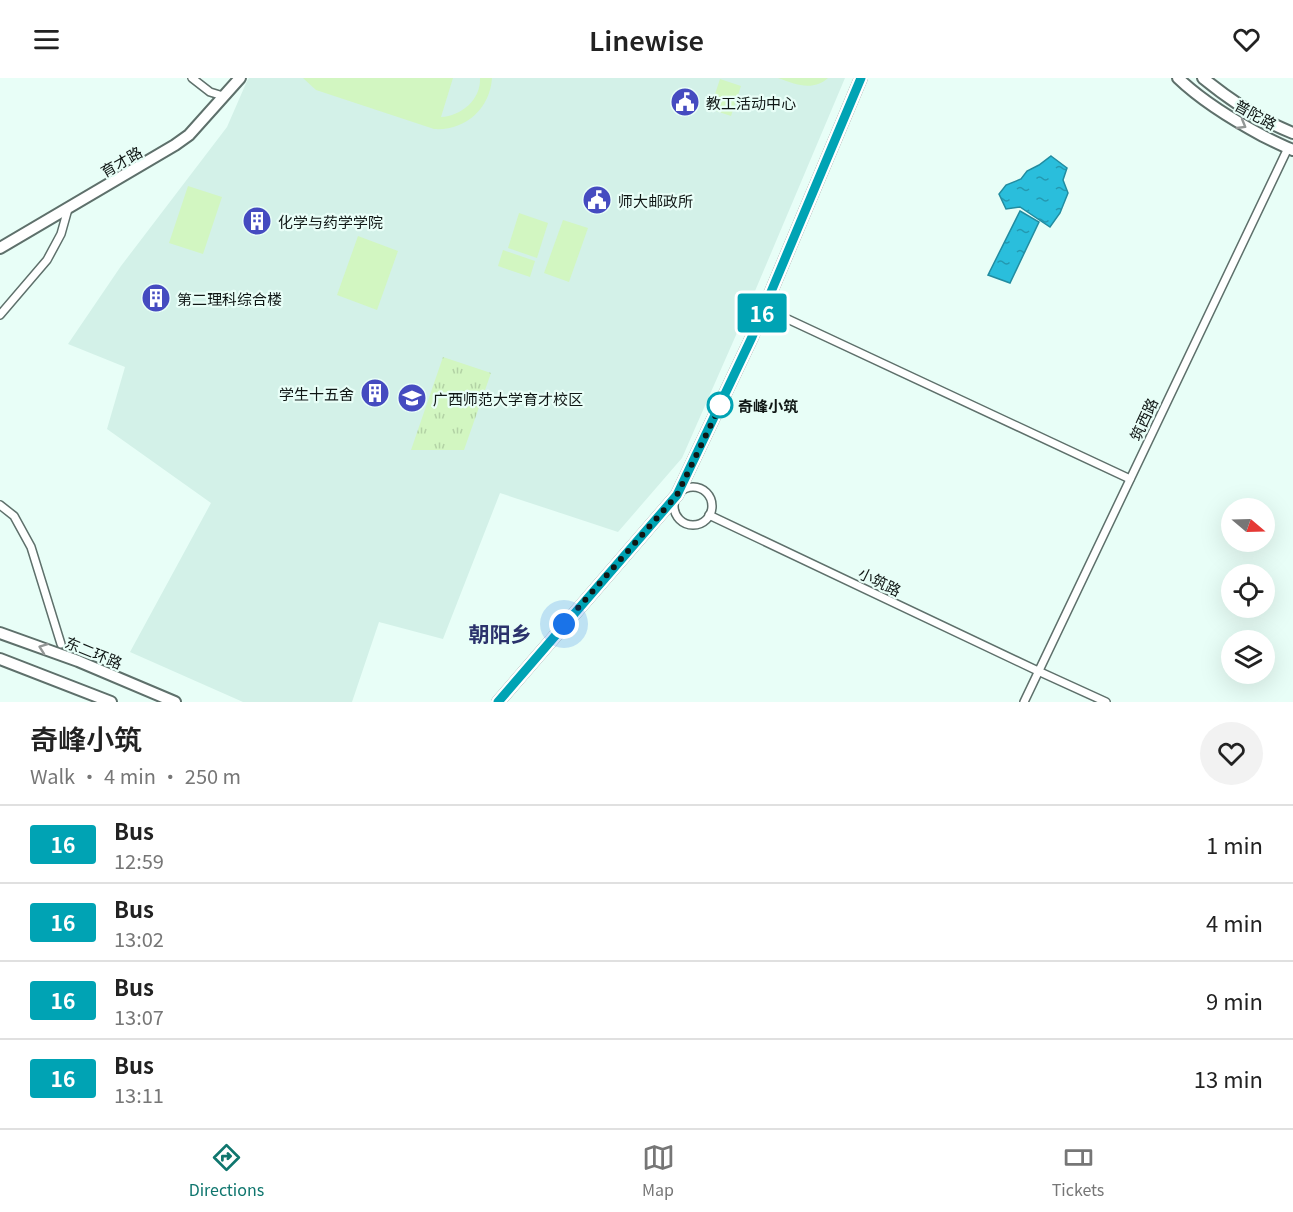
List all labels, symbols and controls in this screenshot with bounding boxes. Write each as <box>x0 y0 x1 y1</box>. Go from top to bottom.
text: Linewise <box>589 20 704 59</box>
icon: menu <box>30 23 63 56</box>
icon: heart <box>1230 23 1263 56</box>
public building icon: 教工活动中心 <box>669 86 701 118</box>
place label: 教工活动中心 <box>706 92 796 113</box>
street label: 普陀路 <box>1231 94 1281 134</box>
one-way arrow <box>1236 117 1247 129</box>
street label: 育才路 <box>96 141 146 181</box>
public building icon: 师大邮政所 <box>581 184 613 216</box>
place label: 师大邮政所 <box>618 190 693 211</box>
building icon: 化学与药学学院 <box>241 205 273 237</box>
place label: 化学与药学学院 <box>278 211 383 232</box>
building icon: 第二理科综合楼 <box>140 282 172 314</box>
place label: 第二理科综合楼 <box>177 288 282 309</box>
line badge: 16 <box>735 294 789 332</box>
text: 16 <box>750 298 774 328</box>
building icon: 学生十五舍 <box>359 377 391 409</box>
school or university icon: 广西师范大学育才校区 <box>396 382 428 414</box>
place label: 学生十五舍 <box>279 383 354 404</box>
place label: 广西师范大学育才校区 <box>433 388 583 409</box>
marker: 奇峰小筑 <box>707 392 733 418</box>
street label: 筑西路 <box>1124 394 1162 444</box>
place label: 奇峰小筑 <box>738 395 798 416</box>
north arrow <box>1221 498 1275 552</box>
map controls <box>1221 498 1275 684</box>
street label: 小筑路 <box>855 562 905 600</box>
button: locate <box>1221 564 1275 618</box>
your location <box>549 609 579 639</box>
district label: 朝阳乡 <box>469 618 532 648</box>
button: layers <box>1221 630 1275 684</box>
street label: 东二环路 <box>62 631 126 673</box>
one-way arrow <box>38 643 49 656</box>
text: 奇峰小筑 <box>30 718 142 758</box>
button: heart <box>1200 722 1263 785</box>
text: Walk · 4 min · 250 m <box>30 761 241 790</box>
text: Bus <box>114 814 154 846</box>
text: 1 min <box>1206 828 1263 860</box>
text: 16 <box>51 829 75 859</box>
text: 12:59 <box>114 846 164 875</box>
text: Bus <box>114 892 154 924</box>
text: 4 min <box>1206 906 1263 938</box>
text: 16 <box>51 907 75 937</box>
text: 13:02 <box>114 924 164 953</box>
text: Bus <box>114 970 154 1002</box>
text: 9 min <box>1206 984 1263 1016</box>
text: 16 <box>51 985 75 1015</box>
text: 13:07 <box>114 1002 164 1031</box>
text: Bus <box>114 1048 154 1080</box>
text: 13 min <box>1194 1062 1263 1094</box>
text: 16 <box>51 1063 75 1093</box>
text: 13:11 <box>114 1080 164 1109</box>
tab: Directions <box>189 1141 264 1201</box>
tab: Map <box>642 1141 675 1201</box>
tab: Tickets <box>1052 1141 1104 1201</box>

